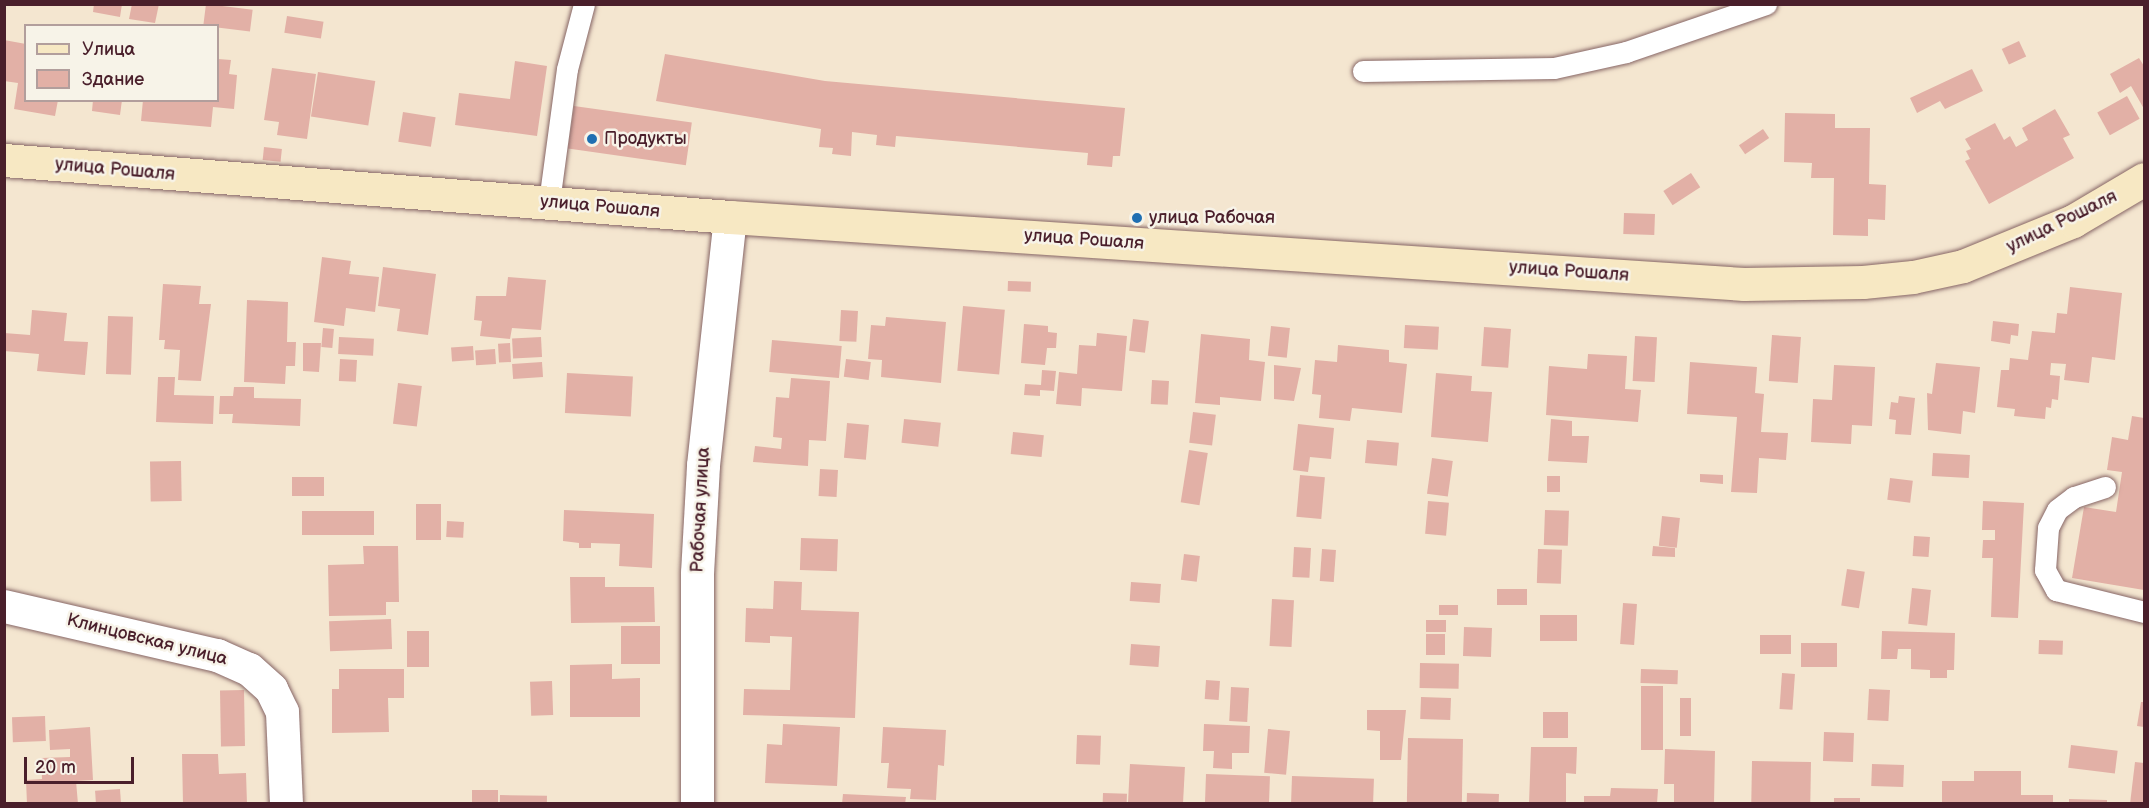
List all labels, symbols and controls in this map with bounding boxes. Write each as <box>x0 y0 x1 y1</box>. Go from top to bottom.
legend <box>24 24 219 102</box>
text: Улица <box>82 39 135 60</box>
text: Здание <box>82 69 144 90</box>
place label: Продукты <box>604 128 687 150</box>
marker: Продукты <box>585 132 599 146</box>
street label: улица Рошаля <box>54 154 176 186</box>
street label: улица Рошаля <box>2003 186 2121 258</box>
street label: улица Рошаля <box>539 191 661 223</box>
place label: улица Рабочая <box>1149 207 1275 229</box>
marker: улица Рабочая <box>1130 211 1144 225</box>
street label: улица Рошаля <box>1023 225 1145 255</box>
street label: улица Рошаля <box>1508 257 1630 287</box>
street label: Рабочая улица <box>687 447 715 573</box>
street label: Клинцовская улица <box>64 610 230 670</box>
scale bar <box>27 745 136 783</box>
text: 20 m <box>35 757 76 778</box>

